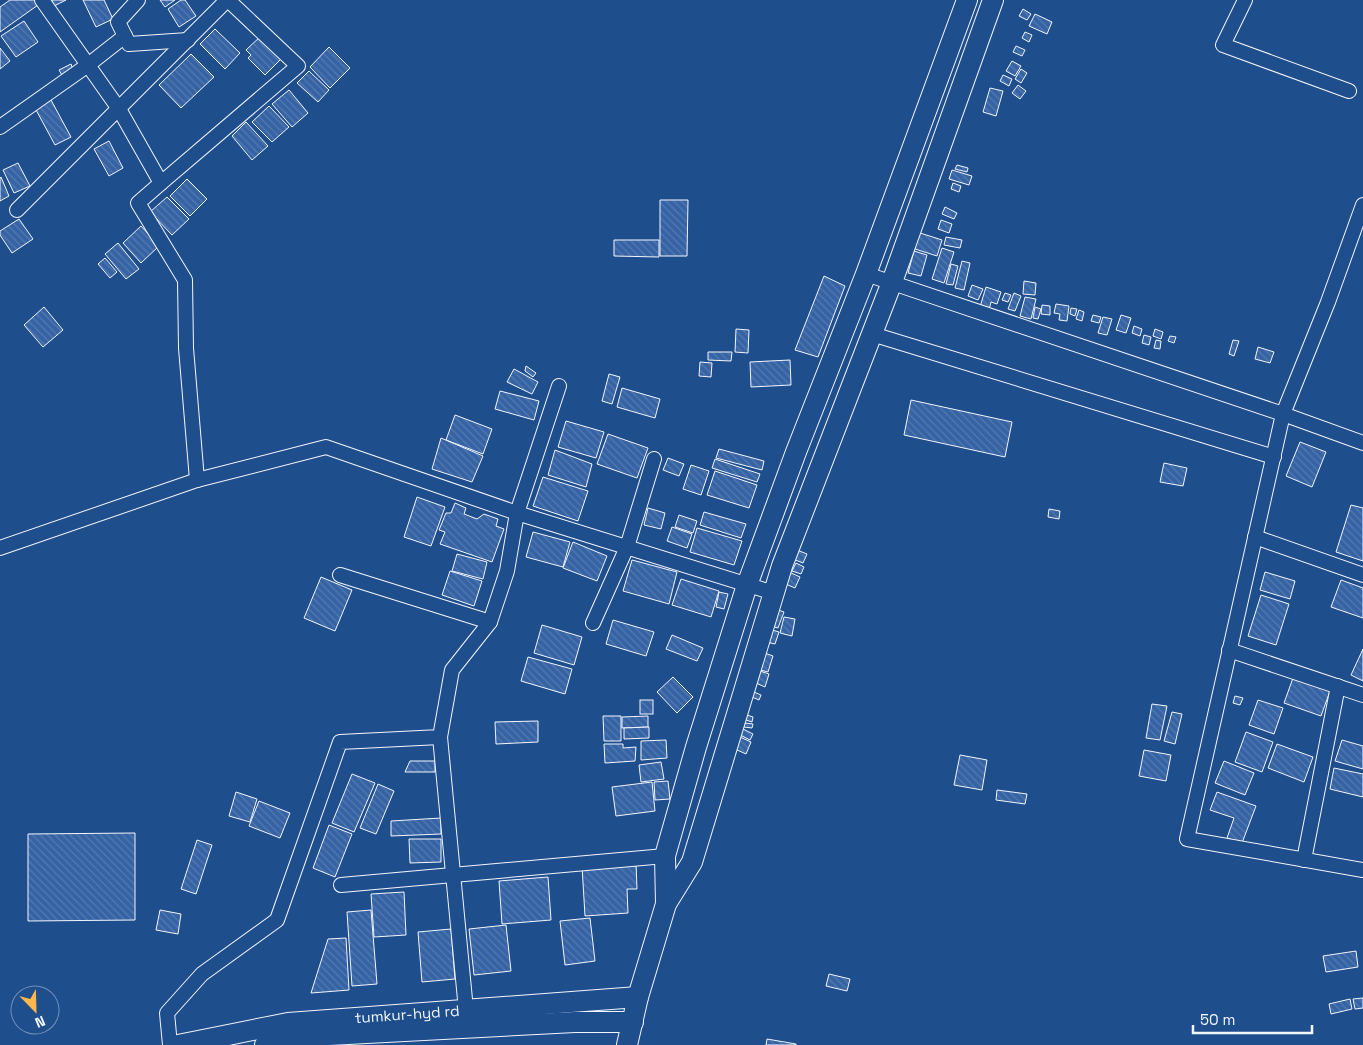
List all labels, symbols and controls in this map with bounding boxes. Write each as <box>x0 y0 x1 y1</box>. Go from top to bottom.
north arrow <box>10 985 60 1035</box>
street label: tumkur-hyd rd <box>354 1001 460 1027</box>
scale bar <box>1193 1002 1312 1034</box>
text: 50 m <box>1200 1010 1235 1029</box>
text: N <box>32 1012 48 1032</box>

